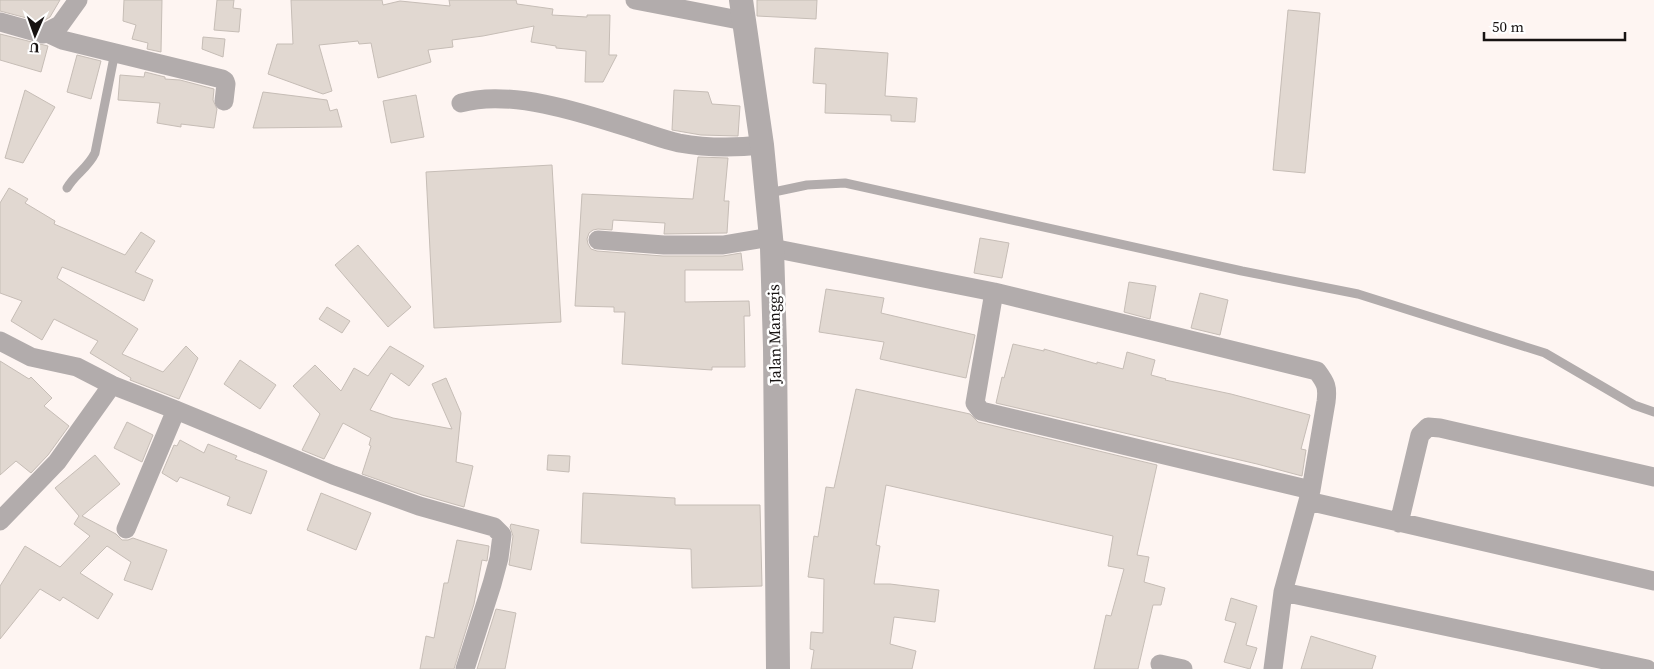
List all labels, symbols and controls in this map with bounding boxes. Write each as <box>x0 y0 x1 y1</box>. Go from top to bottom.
north arrow <box>10 10 60 60</box>
scale bar <box>1484 10 1625 42</box>
text: 50 m <box>1492 16 1524 37</box>
text: U <box>29 38 40 58</box>
street label: Jalan Manggis <box>762 284 786 385</box>

